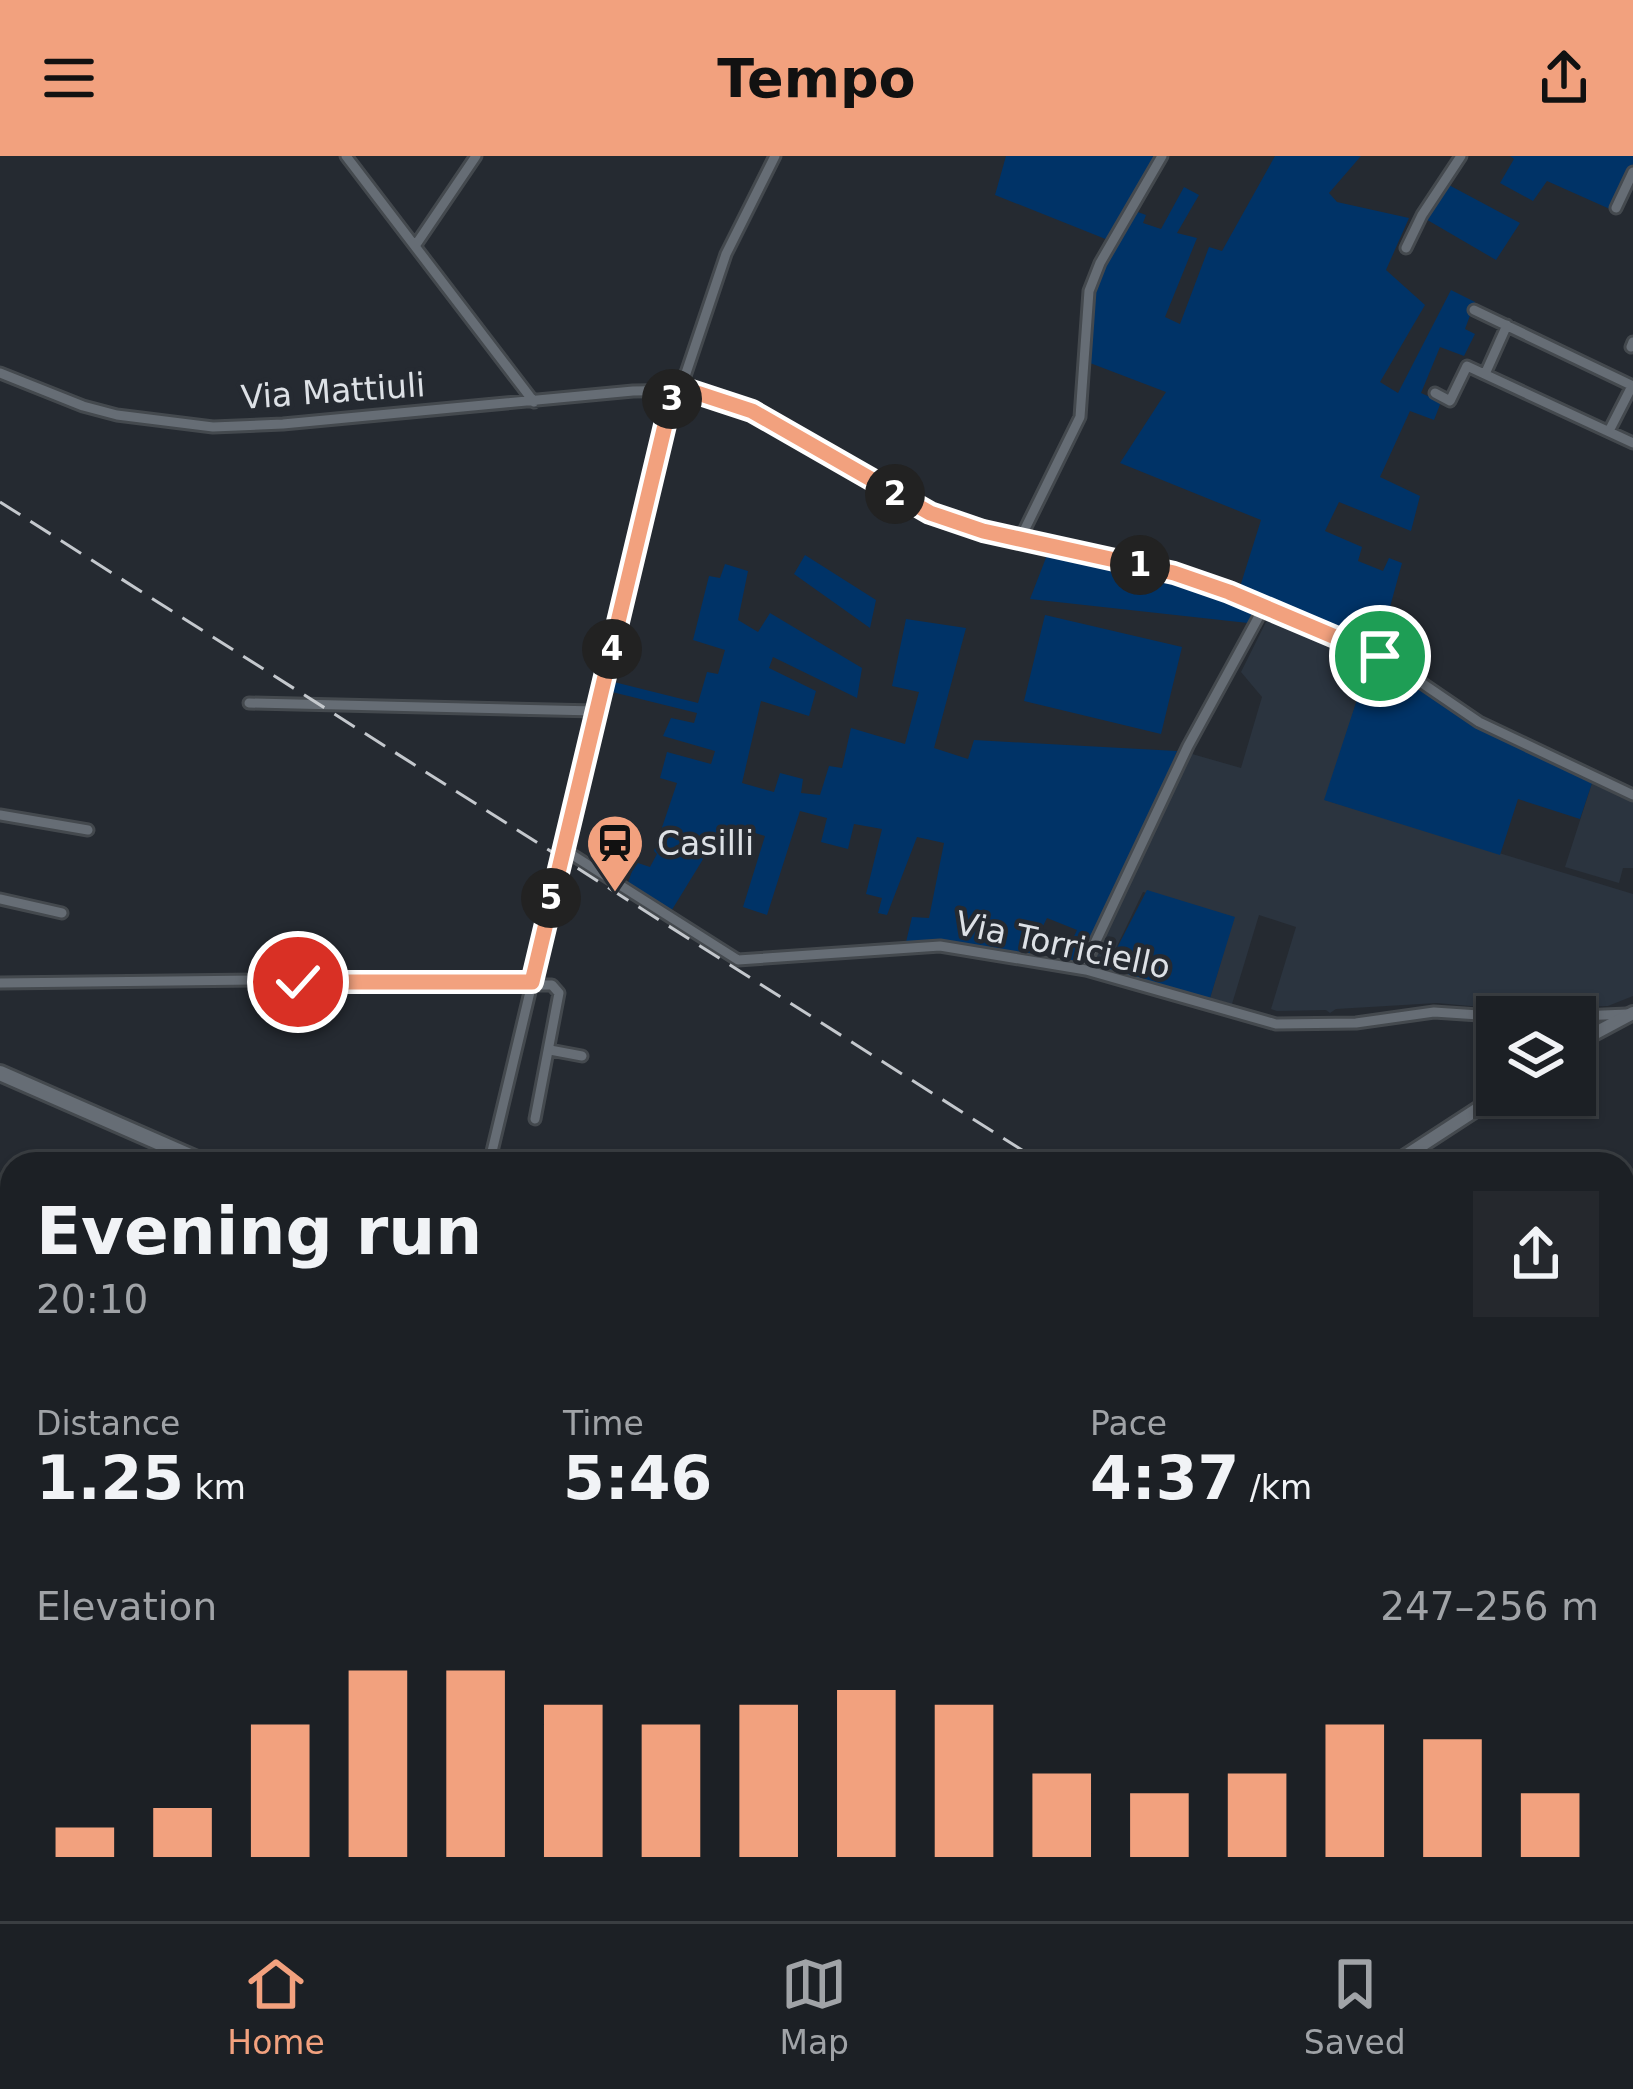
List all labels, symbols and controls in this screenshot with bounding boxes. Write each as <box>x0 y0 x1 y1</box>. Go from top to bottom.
icon: menu <box>36 45 102 111</box>
icon: share <box>1531 45 1597 111</box>
text: Tempo <box>717 47 916 110</box>
street label: Via Mattiuli <box>239 365 427 417</box>
pin: 3 <box>642 369 702 429</box>
text: 3 <box>661 379 683 418</box>
pin: 2 <box>865 464 925 524</box>
text: 2 <box>884 474 906 513</box>
pin: 1 <box>1110 535 1170 595</box>
text: 1 <box>1129 545 1151 584</box>
pin <box>1329 605 1431 707</box>
pin: 4 <box>582 619 642 679</box>
icon: arrive <box>1347 623 1413 689</box>
text: 4 <box>601 629 623 668</box>
station icon: Casilli <box>584 812 646 894</box>
place label: Casilli <box>657 824 754 863</box>
pin: 5 <box>521 868 581 928</box>
text: 5 <box>540 878 562 917</box>
street label: Via Torriciello <box>952 903 1174 987</box>
pin <box>247 931 349 1033</box>
icon: check <box>265 949 331 1015</box>
map controls <box>1476 996 1596 1116</box>
button: layers <box>1476 996 1596 1116</box>
button: share <box>1473 1191 1599 1317</box>
text: Evening run <box>36 1193 482 1270</box>
text: 20:10 <box>36 1277 148 1322</box>
text: Distance <box>36 1404 180 1443</box>
text: Time <box>563 1404 644 1443</box>
text: Pace <box>1090 1404 1167 1443</box>
text: 1.25 <box>36 1443 184 1513</box>
text: 5:46 <box>563 1443 712 1513</box>
text: 4:37 <box>1090 1443 1239 1513</box>
text: km <box>184 1468 246 1507</box>
text: /km <box>1239 1468 1312 1507</box>
text: Elevation <box>36 1584 217 1629</box>
text: 247–256 m <box>1380 1584 1599 1629</box>
tab: Home <box>227 1951 325 2062</box>
tab: Map <box>779 1951 849 2062</box>
tab: Saved <box>1304 1951 1406 2062</box>

